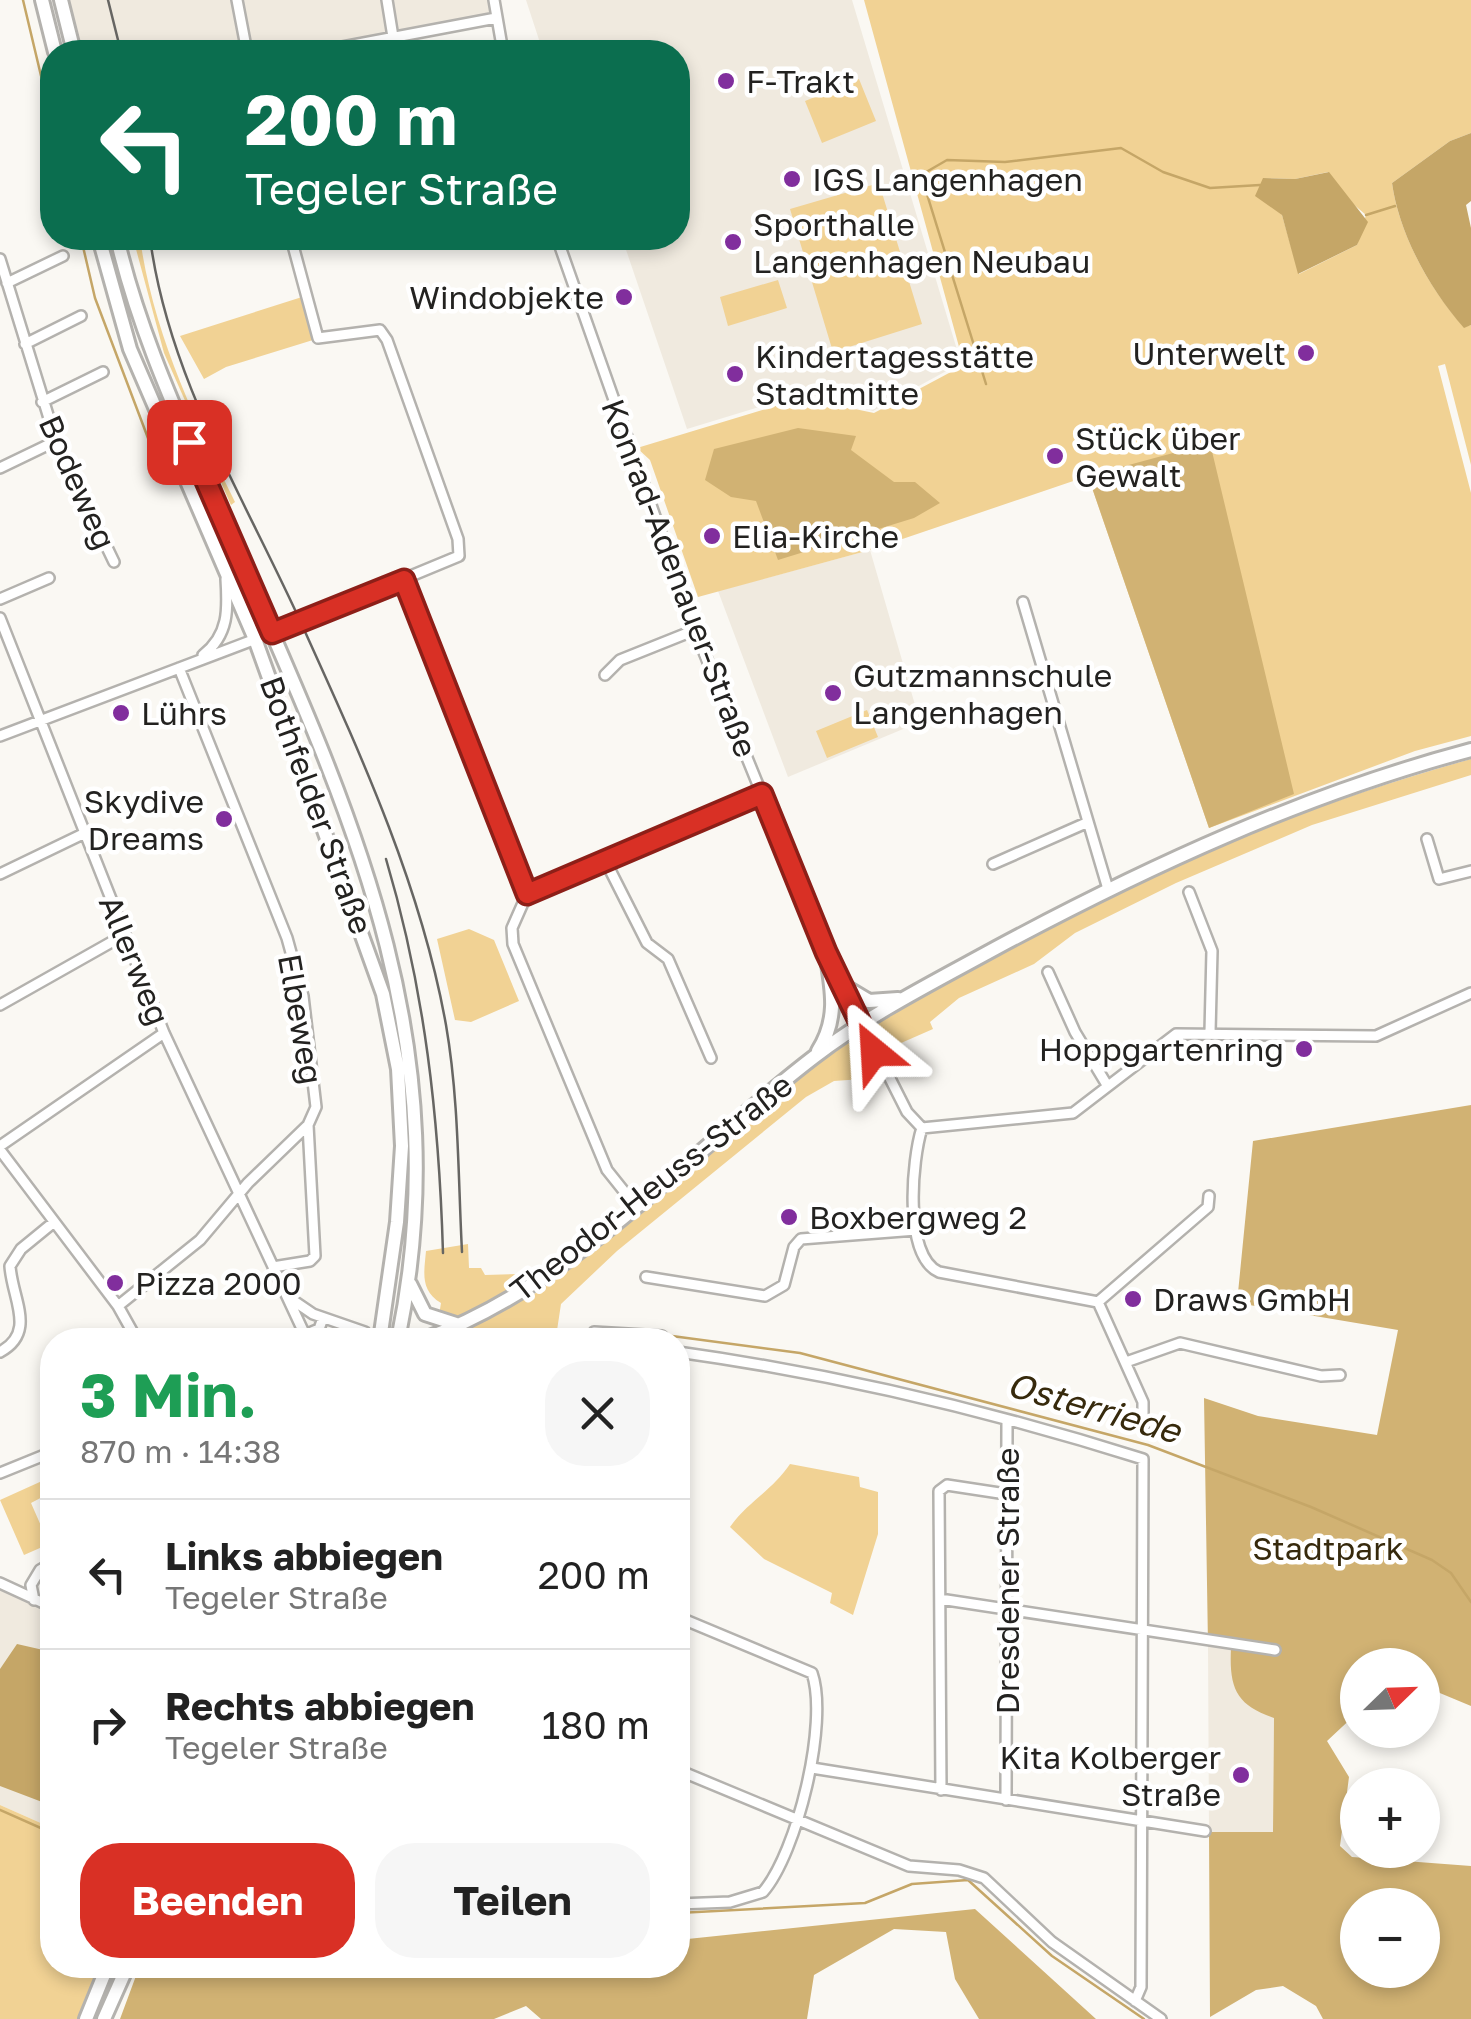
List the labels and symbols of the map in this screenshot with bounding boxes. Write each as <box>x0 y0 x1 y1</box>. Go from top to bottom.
place label: F-Trakt <box>746 62 855 100</box>
marker: F-Trakt <box>715 70 737 92</box>
place label: IGS Langenhagen <box>812 160 1083 198</box>
marker: IGS Langenhagen <box>781 168 803 190</box>
place label: Sporthalle Langenhagen Neubau <box>753 205 1090 280</box>
marker: Sporthalle Langenhagen Neubau <box>722 231 744 253</box>
place label: Windobjekte <box>409 278 604 316</box>
marker: Windobjekte <box>613 286 635 308</box>
place label: Unterwelt <box>1132 334 1286 372</box>
place label: Kindertagesstätte Stadtmitte <box>755 337 1034 412</box>
marker: Unterwelt <box>1295 342 1317 364</box>
marker: Kindertagesstätte Stadtmitte <box>724 363 746 385</box>
street label: Konrad-Adenauer-Straße <box>594 394 766 762</box>
pin <box>147 400 232 485</box>
street label: Bodeweg <box>32 409 124 555</box>
place label: Stück über Gewalt <box>1075 419 1241 494</box>
marker: Stück über Gewalt <box>1044 445 1066 467</box>
place label: Elia-Kirche <box>732 517 899 555</box>
marker: Elia-Kirche <box>701 525 723 547</box>
place label: Gutzmannschule Langenhagen <box>853 656 1112 731</box>
street label: Bothfelder Straße <box>253 671 381 939</box>
marker: Gutzmannschule Langenhagen <box>822 682 844 704</box>
place label: Lührs <box>141 694 227 732</box>
marker: Lührs <box>110 702 132 724</box>
place label: Skydive Dreams <box>84 782 204 857</box>
marker: Skydive Dreams <box>213 808 235 830</box>
street label: Allerweg <box>92 890 178 1030</box>
street label: Elbeweg <box>271 951 331 1087</box>
position arrow <box>822 1000 926 1104</box>
place label: Hoppgartenring <box>1039 1030 1284 1068</box>
marker: Hoppgartenring <box>1293 1038 1315 1060</box>
street label: Theodor-Heuss-Straße <box>503 1065 799 1309</box>
place label: Boxbergweg 2 <box>809 1198 1027 1236</box>
marker: Boxbergweg 2 <box>778 1206 800 1228</box>
place label: Pizza 2000 <box>135 1264 302 1302</box>
marker: Pizza 2000 <box>104 1272 126 1294</box>
place label: Draws GmbH <box>1153 1280 1351 1318</box>
marker: Draws GmbH <box>1122 1288 1144 1310</box>
water label: Osterriede <box>1003 1362 1188 1452</box>
street label: Dresdener Straße <box>988 1447 1026 1715</box>
park label: Stadtpark <box>1252 1529 1404 1567</box>
north arrow <box>1340 1648 1440 1748</box>
place label: Kita Kolberger Straße <box>999 1738 1221 1813</box>
marker: Kita Kolberger Straße <box>1230 1764 1252 1786</box>

